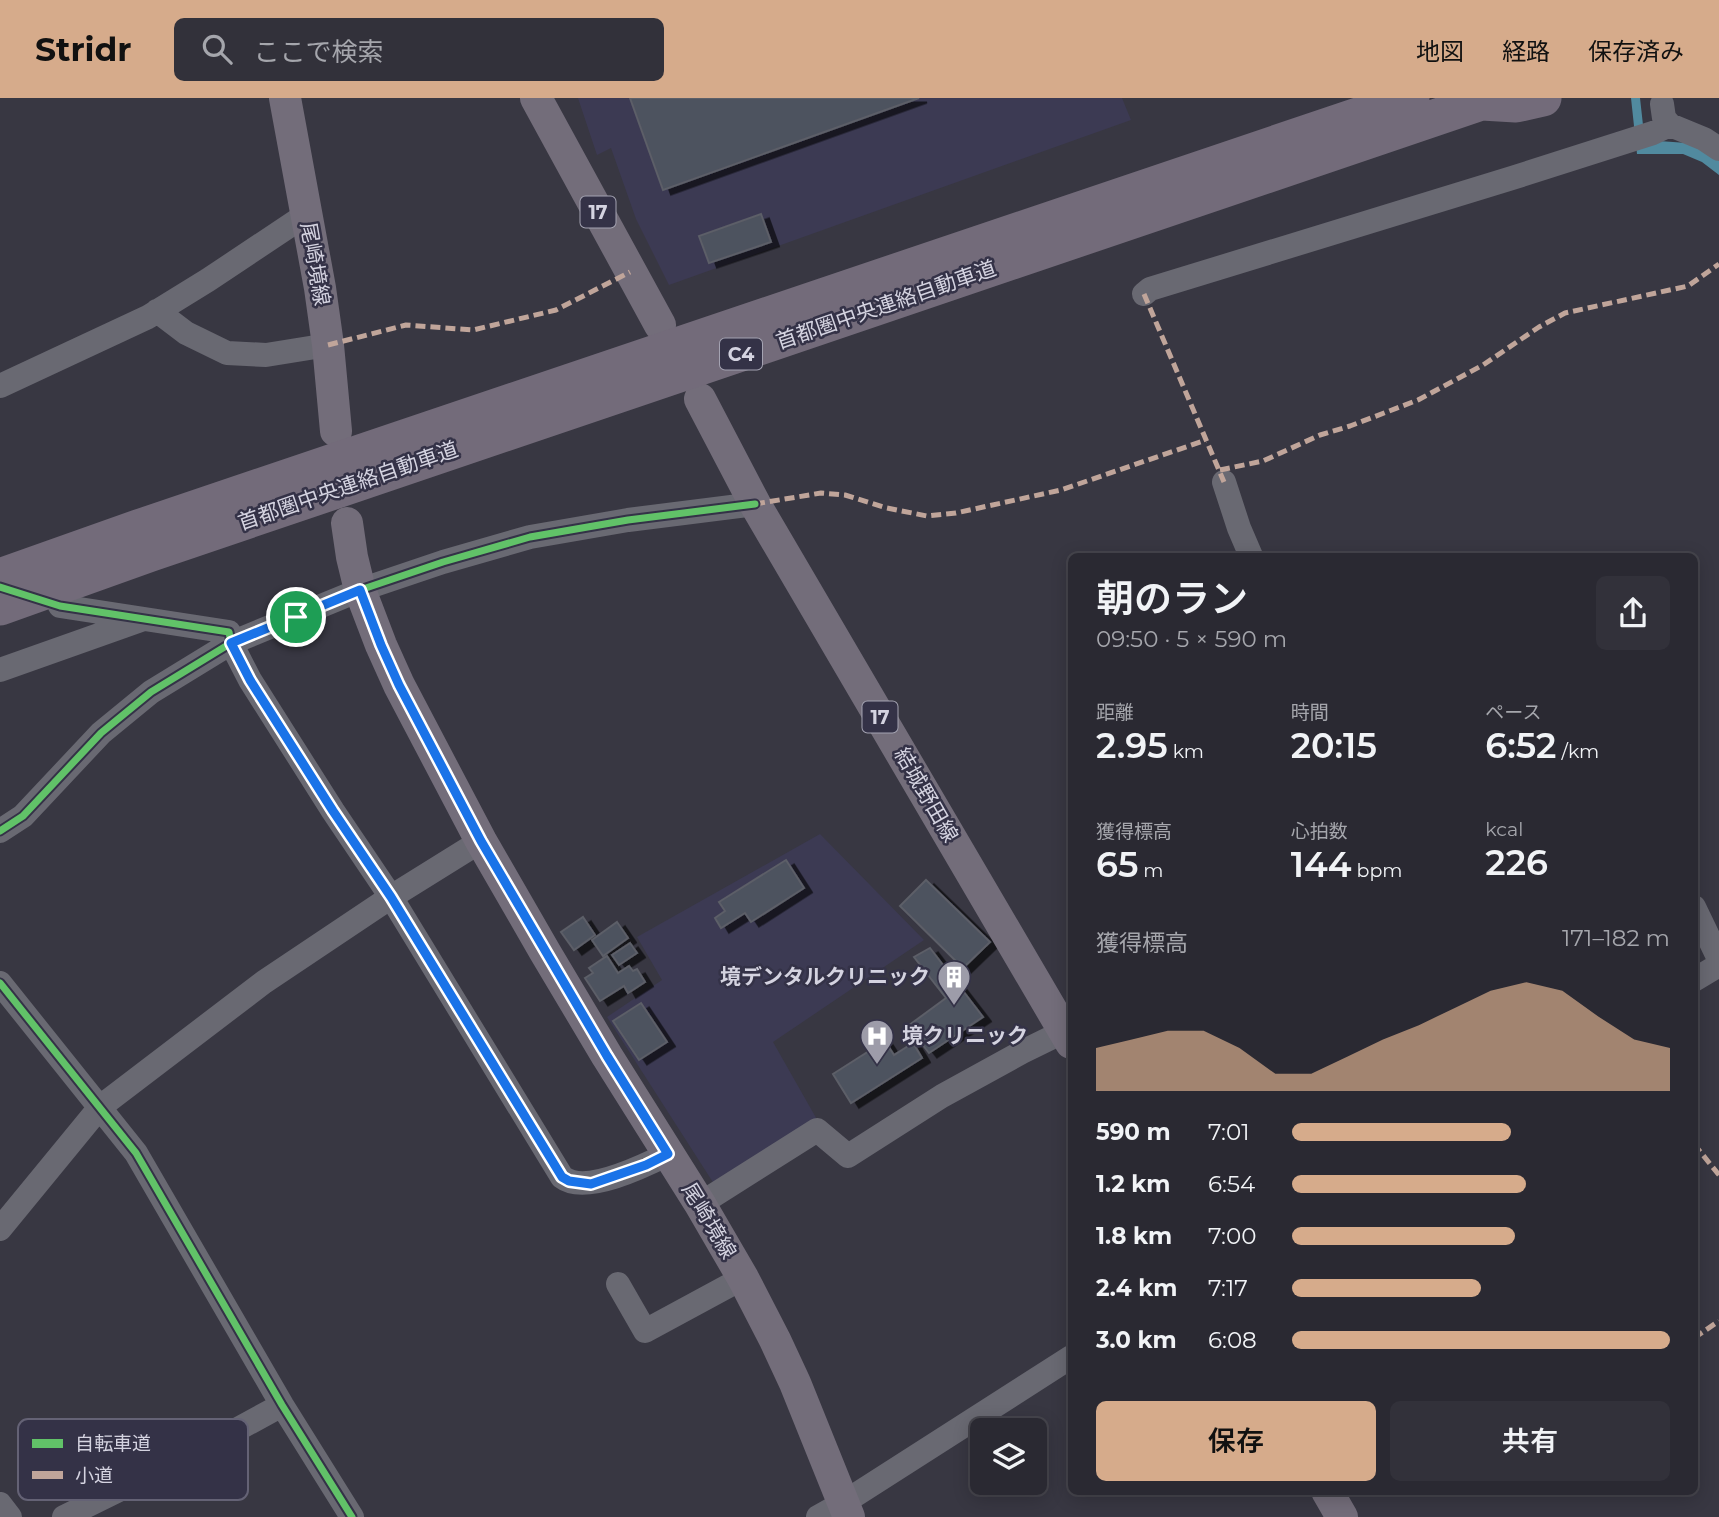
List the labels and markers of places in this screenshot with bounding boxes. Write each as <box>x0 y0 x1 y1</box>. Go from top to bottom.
pin <box>266 587 326 647</box>
building icon: 境デンタルクリニック <box>935 958 973 1007</box>
place label: 境デンタルクリニック <box>720 964 930 989</box>
hospital icon: 境クリニック <box>858 1017 896 1066</box>
place label: 境クリニック <box>902 1023 1028 1048</box>

